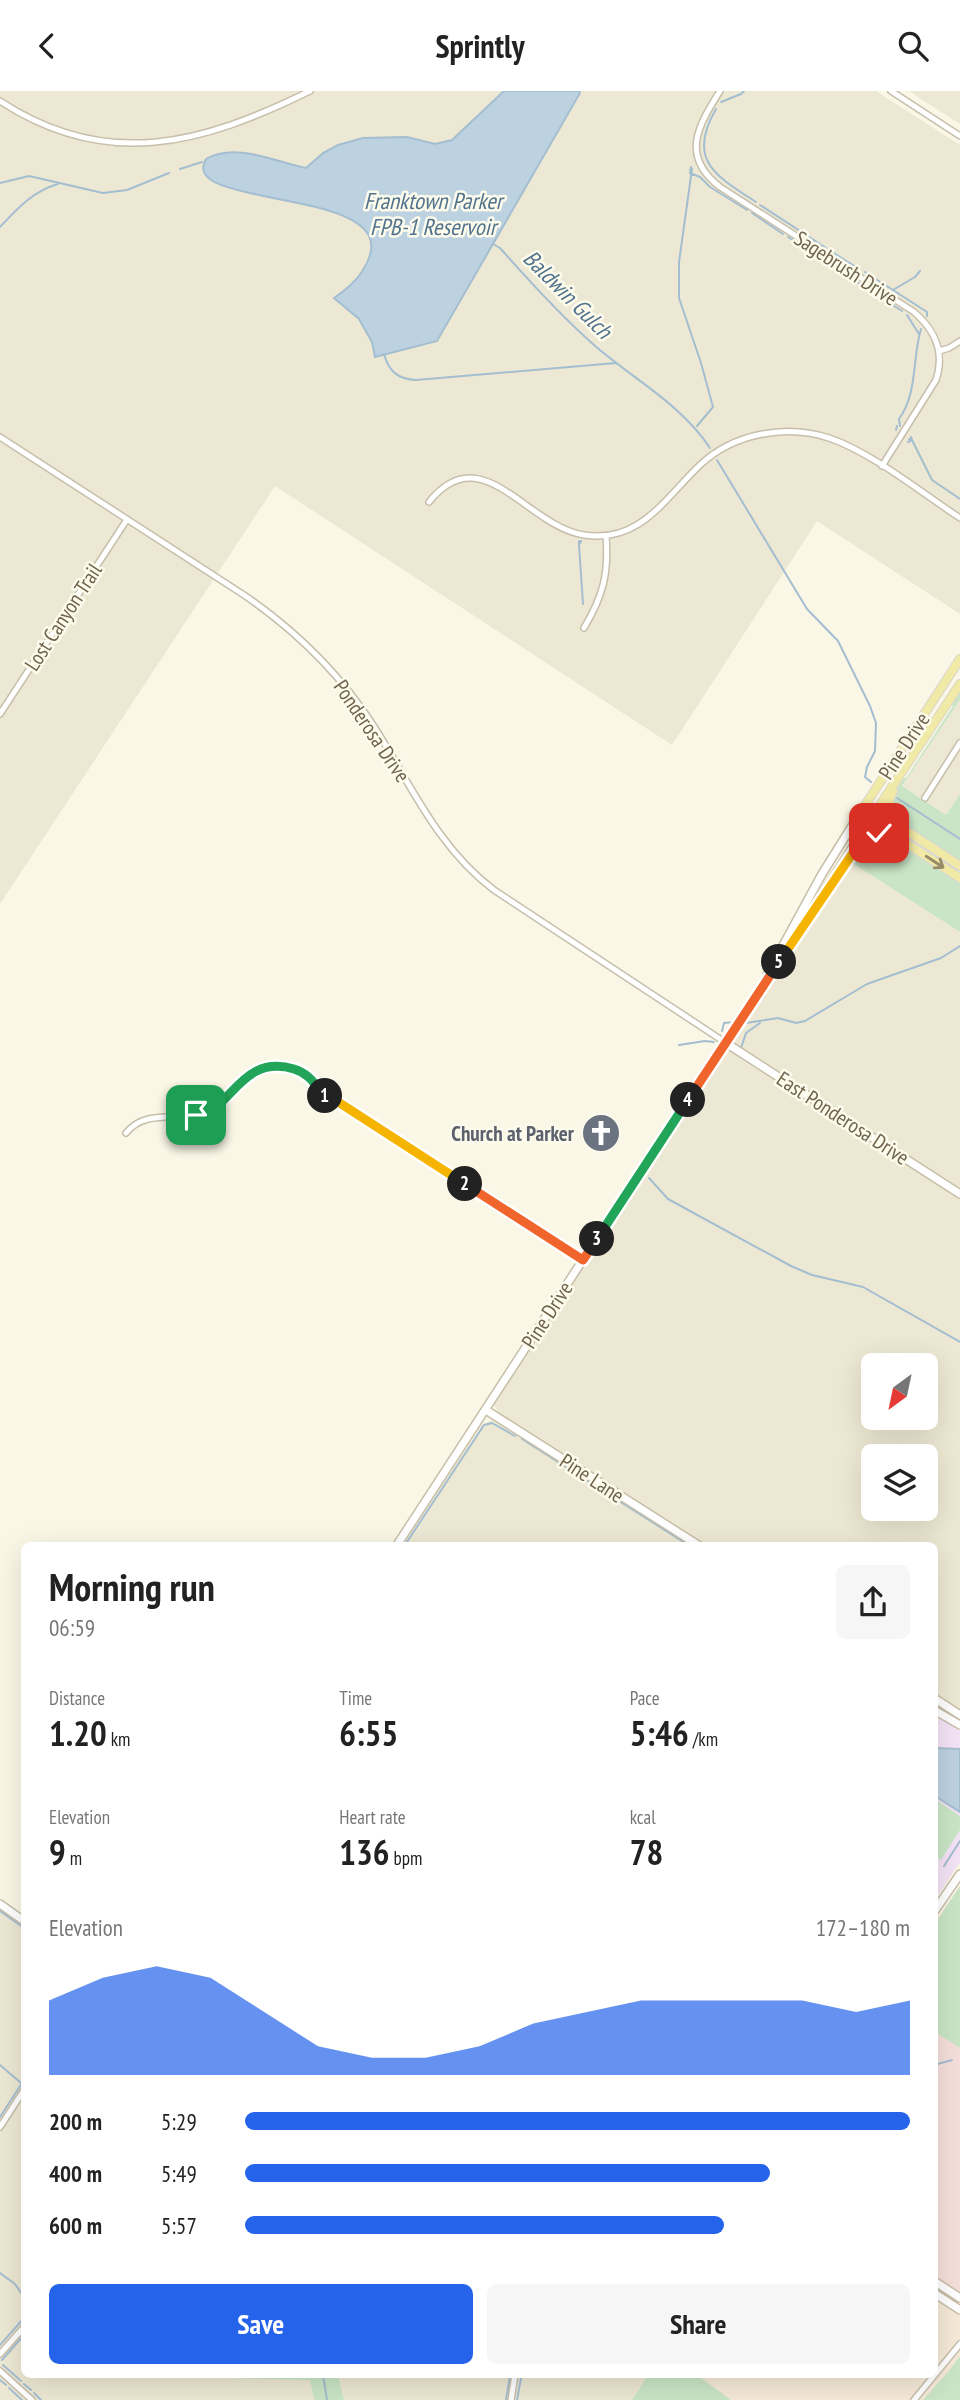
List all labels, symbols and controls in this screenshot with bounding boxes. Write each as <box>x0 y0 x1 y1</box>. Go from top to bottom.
text: Sprintly <box>435 25 525 67</box>
icon: back <box>28 27 66 65</box>
icon: search <box>894 27 932 65</box>
water label: Franktown Parker FPB-1 Reservoir <box>364 186 506 241</box>
street label: Sagebrush Drive <box>789 225 903 311</box>
water label: Baldwin Gulch <box>517 243 620 346</box>
street label: Lost Canyon Trail <box>18 558 108 676</box>
street label: Ponderosa Drive <box>328 675 416 787</box>
street label: Pine Drive <box>872 707 936 785</box>
pin <box>849 803 909 863</box>
icon: check <box>860 814 898 852</box>
one-way arrow <box>925 856 945 870</box>
pin: 5 <box>762 945 796 979</box>
text: 5 <box>774 949 783 973</box>
street label: East Ponderosa Drive <box>772 1065 914 1171</box>
pin: 1 <box>308 1079 342 1114</box>
text: 1 <box>320 1083 329 1107</box>
pin: 4 <box>670 1083 706 1117</box>
pin <box>166 1085 226 1145</box>
text: 4 <box>683 1087 692 1111</box>
icon: arrive <box>177 1096 215 1134</box>
church icon: Church at Parker <box>580 1112 622 1154</box>
place label: Church at Parker <box>451 1120 575 1147</box>
pin: 2 <box>448 1167 482 1201</box>
text: 2 <box>460 1171 469 1195</box>
pin: 3 <box>580 1221 614 1257</box>
text: 3 <box>592 1226 601 1250</box>
street label: Pine Drive <box>515 1276 579 1354</box>
north arrow <box>861 1353 938 1430</box>
map controls <box>861 1353 938 1521</box>
button: layers <box>861 1444 938 1521</box>
street label: Pine Lane <box>555 1447 629 1509</box>
text: Morning run <box>49 1562 215 1611</box>
button: share <box>836 1565 910 1639</box>
text: 06:59 <box>49 1613 95 1642</box>
text: Distance <box>49 1686 105 1710</box>
text: Time <box>339 1686 372 1710</box>
text: Pace <box>630 1686 660 1710</box>
text: 1.20 <box>49 1710 107 1756</box>
text: 6:55 <box>339 1710 398 1756</box>
text: 5:46 <box>630 1710 689 1756</box>
text: km <box>107 1727 130 1751</box>
text: /km <box>689 1727 718 1751</box>
text: Elevation <box>49 1805 110 1829</box>
text: Heart rate <box>339 1805 406 1829</box>
text: kcal <box>630 1805 656 1829</box>
text: 9 <box>49 1829 66 1875</box>
text: 136 <box>339 1829 390 1875</box>
text: 78 <box>630 1829 663 1875</box>
text: m <box>66 1846 82 1870</box>
text: bpm <box>390 1846 422 1870</box>
text: Elevation <box>49 1913 123 1942</box>
text: 172–180 m <box>816 1913 910 1942</box>
text: 200 m <box>49 2107 102 2136</box>
text: 5:29 <box>161 2107 197 2136</box>
text: 400 m <box>49 2159 102 2188</box>
text: 5:49 <box>161 2159 197 2188</box>
text: 600 m <box>49 2211 102 2240</box>
text: 5:57 <box>161 2211 197 2240</box>
button: Save <box>49 2284 473 2364</box>
button: Share <box>487 2284 910 2364</box>

